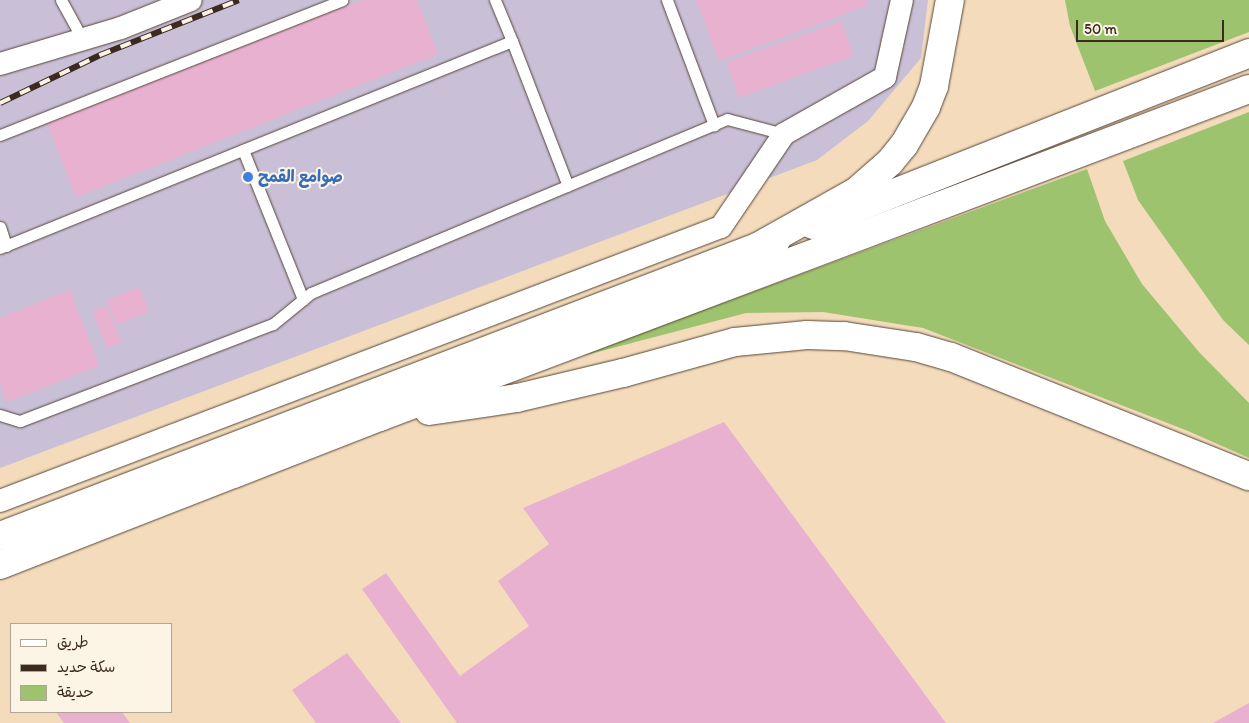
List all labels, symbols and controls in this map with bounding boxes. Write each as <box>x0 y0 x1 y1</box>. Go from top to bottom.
scale bar <box>1079 10 1226 42</box>
text: 50 m <box>1084 20 1117 38</box>
place label: صوامع القمح <box>258 167 343 187</box>
marker: صوامع القمح <box>242 171 254 183</box>
legend <box>10 623 172 713</box>
text: طريق <box>57 633 89 651</box>
text: سكة حديد <box>57 658 115 676</box>
text: حديقة <box>57 683 94 701</box>

